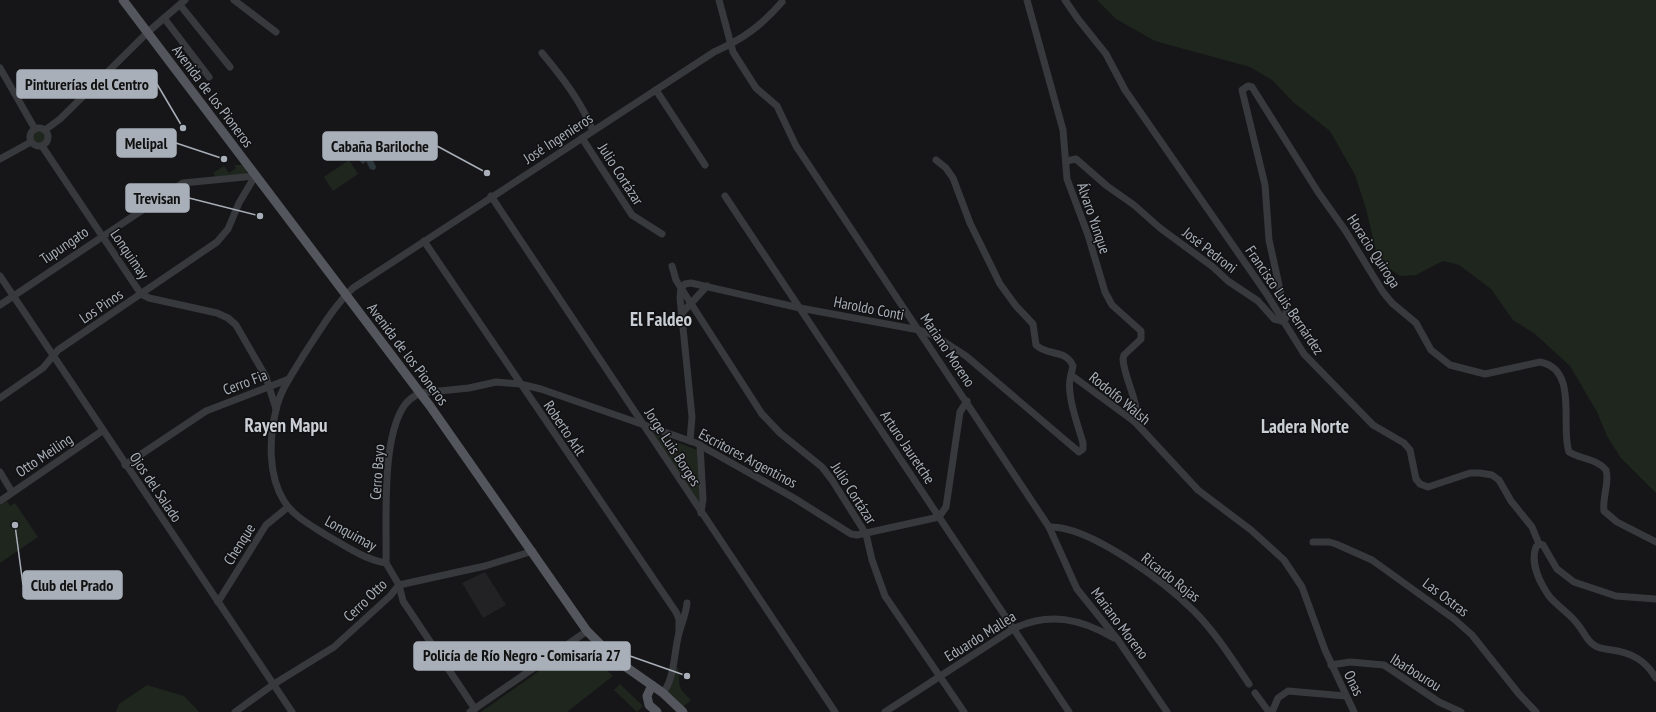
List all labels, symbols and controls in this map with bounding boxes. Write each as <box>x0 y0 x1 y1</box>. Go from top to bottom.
street label: Avenida de los Pioneros <box>168 41 258 151</box>
callout: Pinturerías del Centro <box>17 70 157 98</box>
text: Pinturerías del Centro <box>25 74 149 94</box>
street label: José Ingenieros <box>519 109 596 168</box>
callout: Melipal <box>117 129 176 157</box>
callout: Cabaña Bariloche <box>323 132 437 160</box>
text: Melipal <box>125 133 167 153</box>
text: Cabaña Bariloche <box>331 136 429 156</box>
street label: Julio Cortázar <box>594 139 648 209</box>
street label: Álvaro Yunque <box>1073 180 1115 256</box>
callout: Trevisan <box>126 184 189 212</box>
text: Trevisan <box>134 188 180 208</box>
street label: Horacio Quiroga <box>1343 211 1405 291</box>
street label: Tupungato <box>36 222 92 268</box>
street label: José Pedroni <box>1178 222 1241 277</box>
street label: Lonquimay <box>106 225 154 283</box>
street label: Francisco Luis Bernárdez <box>1242 242 1328 358</box>
street label: Los Pinos <box>76 285 126 327</box>
street label: Haroldo Conti <box>832 292 906 324</box>
street label: Avenida de los Pioneros <box>363 299 453 409</box>
district label: El Faldeo <box>630 307 692 331</box>
street label: Mariano Moreno <box>916 310 980 390</box>
street label: Cerro Fia <box>220 365 270 399</box>
street label: Rodolfo Walsh <box>1085 367 1155 429</box>
street label: Roberto Arlt <box>540 397 590 459</box>
street label: Jorge Luis Borges <box>640 403 705 490</box>
street label: Arturo Jauretche <box>876 407 940 487</box>
district label: Rayen Mapu <box>245 413 327 437</box>
district label: Ladera Norte <box>1261 414 1349 438</box>
street label: Escritores Argentinos <box>695 424 801 492</box>
street label: Otto Meiling <box>12 429 76 481</box>
street label: Cerro Bayo <box>366 444 388 500</box>
street label: Ojos del Salado <box>126 448 186 526</box>
street label: Julio Cortázar <box>827 458 881 528</box>
street label: Lonquimay <box>322 511 381 555</box>
street label: Chenque <box>219 520 259 568</box>
street label: Ricardo Rojas <box>1138 548 1204 606</box>
callout: Club del Prado <box>23 571 122 599</box>
street label: Las Ostras <box>1419 573 1473 621</box>
text: Club del Prado <box>31 575 113 595</box>
street label: Cerro Otto <box>339 575 391 625</box>
street label: Mariano Moreno <box>1087 584 1153 662</box>
street label: Eduardo Mallea <box>941 607 1019 665</box>
callout: Policía de Río Negro - Comisaría 27 <box>414 642 630 670</box>
text: Policía de Río Negro - Comisaría 27 <box>423 645 621 665</box>
street label: Ibarbourou <box>1387 649 1445 695</box>
street label: Onas <box>1340 667 1368 699</box>

